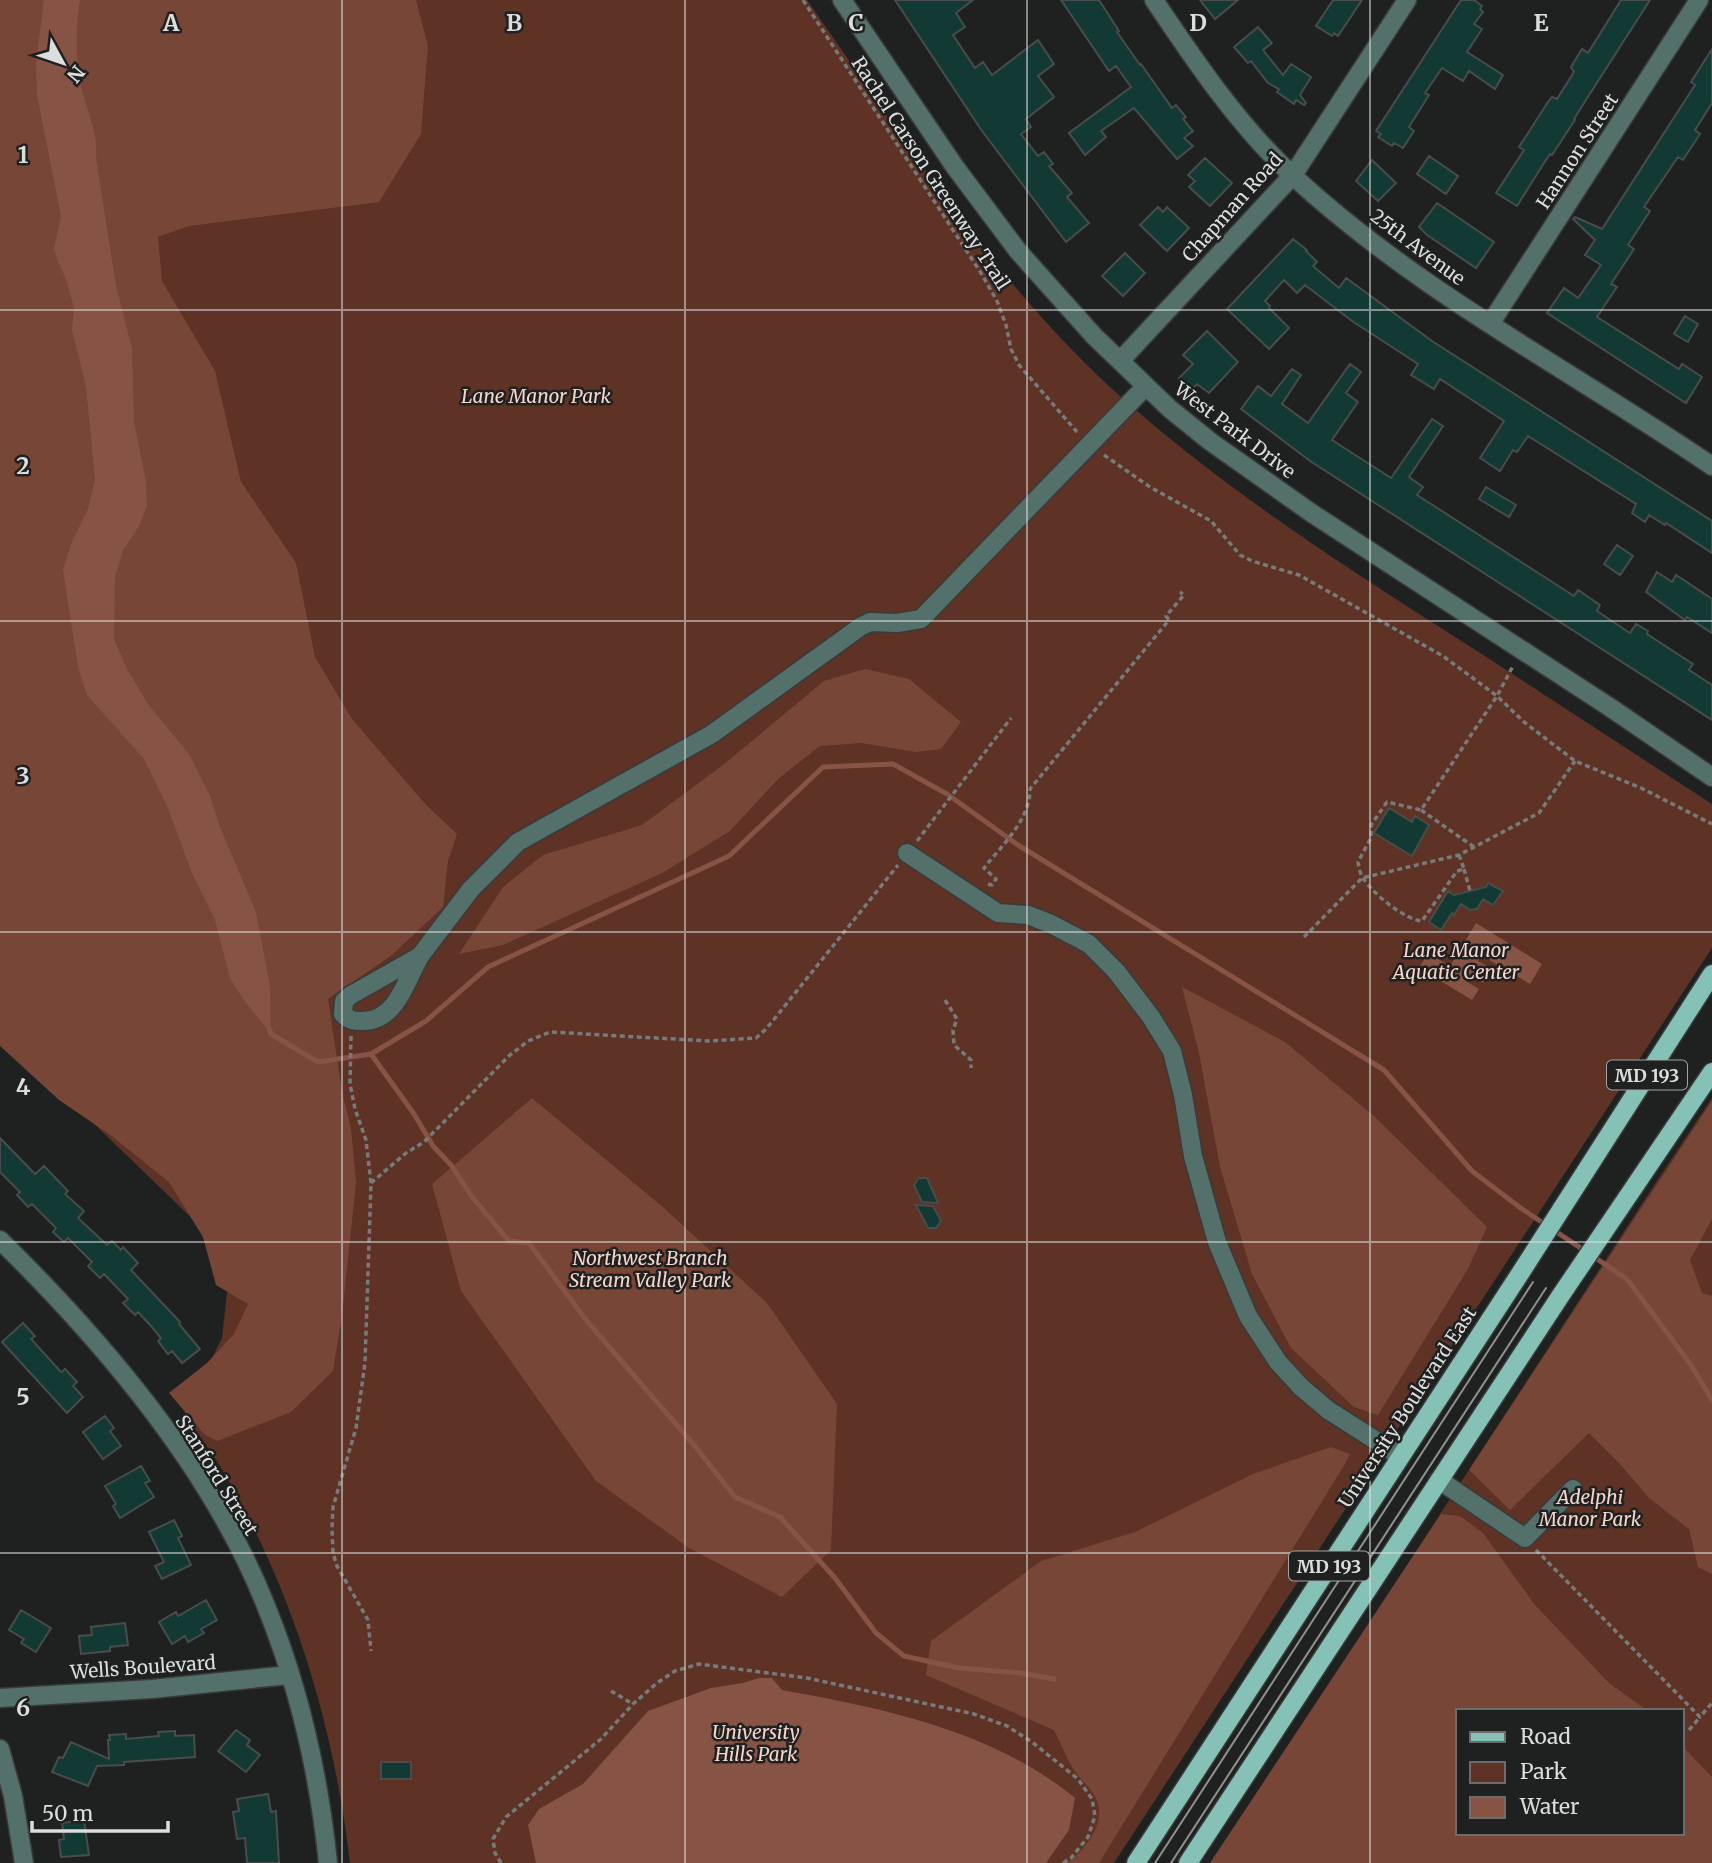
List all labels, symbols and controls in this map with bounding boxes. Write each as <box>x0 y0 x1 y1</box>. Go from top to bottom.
text: A <box>162 8 180 37</box>
text: B <box>506 8 522 37</box>
text: C <box>848 8 864 37</box>
text: D <box>1189 8 1207 37</box>
text: E <box>1533 8 1549 37</box>
north arrow <box>28 28 98 98</box>
street label: Rachel Carson Greenway Trail <box>846 52 1016 294</box>
text: N <box>62 60 90 87</box>
street label: Hannon Street <box>1531 88 1624 213</box>
text: 1 <box>18 140 29 169</box>
street label: Chapman Road <box>1177 147 1287 267</box>
street label: 25th Avenue <box>1366 204 1470 290</box>
street label: West Park Drive <box>1169 376 1300 483</box>
park label: Lane Manor Park <box>461 384 611 408</box>
text: 2 <box>16 451 30 480</box>
text: 3 <box>16 761 30 790</box>
park label: Lane Manor Aquatic Center <box>1391 938 1520 984</box>
road number: MD 193 <box>1607 1060 1687 1090</box>
text: 4 <box>16 1072 31 1101</box>
park label: Northwest Branch Stream Valley Park <box>569 1246 732 1292</box>
street label: University Boulevard East <box>1333 1301 1482 1512</box>
text: 5 <box>16 1382 30 1411</box>
street label: Stanford Street <box>170 1410 264 1540</box>
park label: Adelphi Manor Park <box>1538 1485 1642 1531</box>
road number: MD 193 <box>1289 1552 1369 1581</box>
street label: Wells Boulevard <box>68 1650 217 1684</box>
text: 6 <box>16 1693 30 1722</box>
legend <box>1456 1709 1684 1835</box>
park label: University Hills Park <box>712 1720 800 1766</box>
text: Road <box>1520 1723 1571 1750</box>
text: Park <box>1520 1758 1567 1785</box>
scale bar <box>32 1790 168 1834</box>
text: Water <box>1519 1793 1579 1820</box>
text: 50 m <box>42 1800 93 1827</box>

